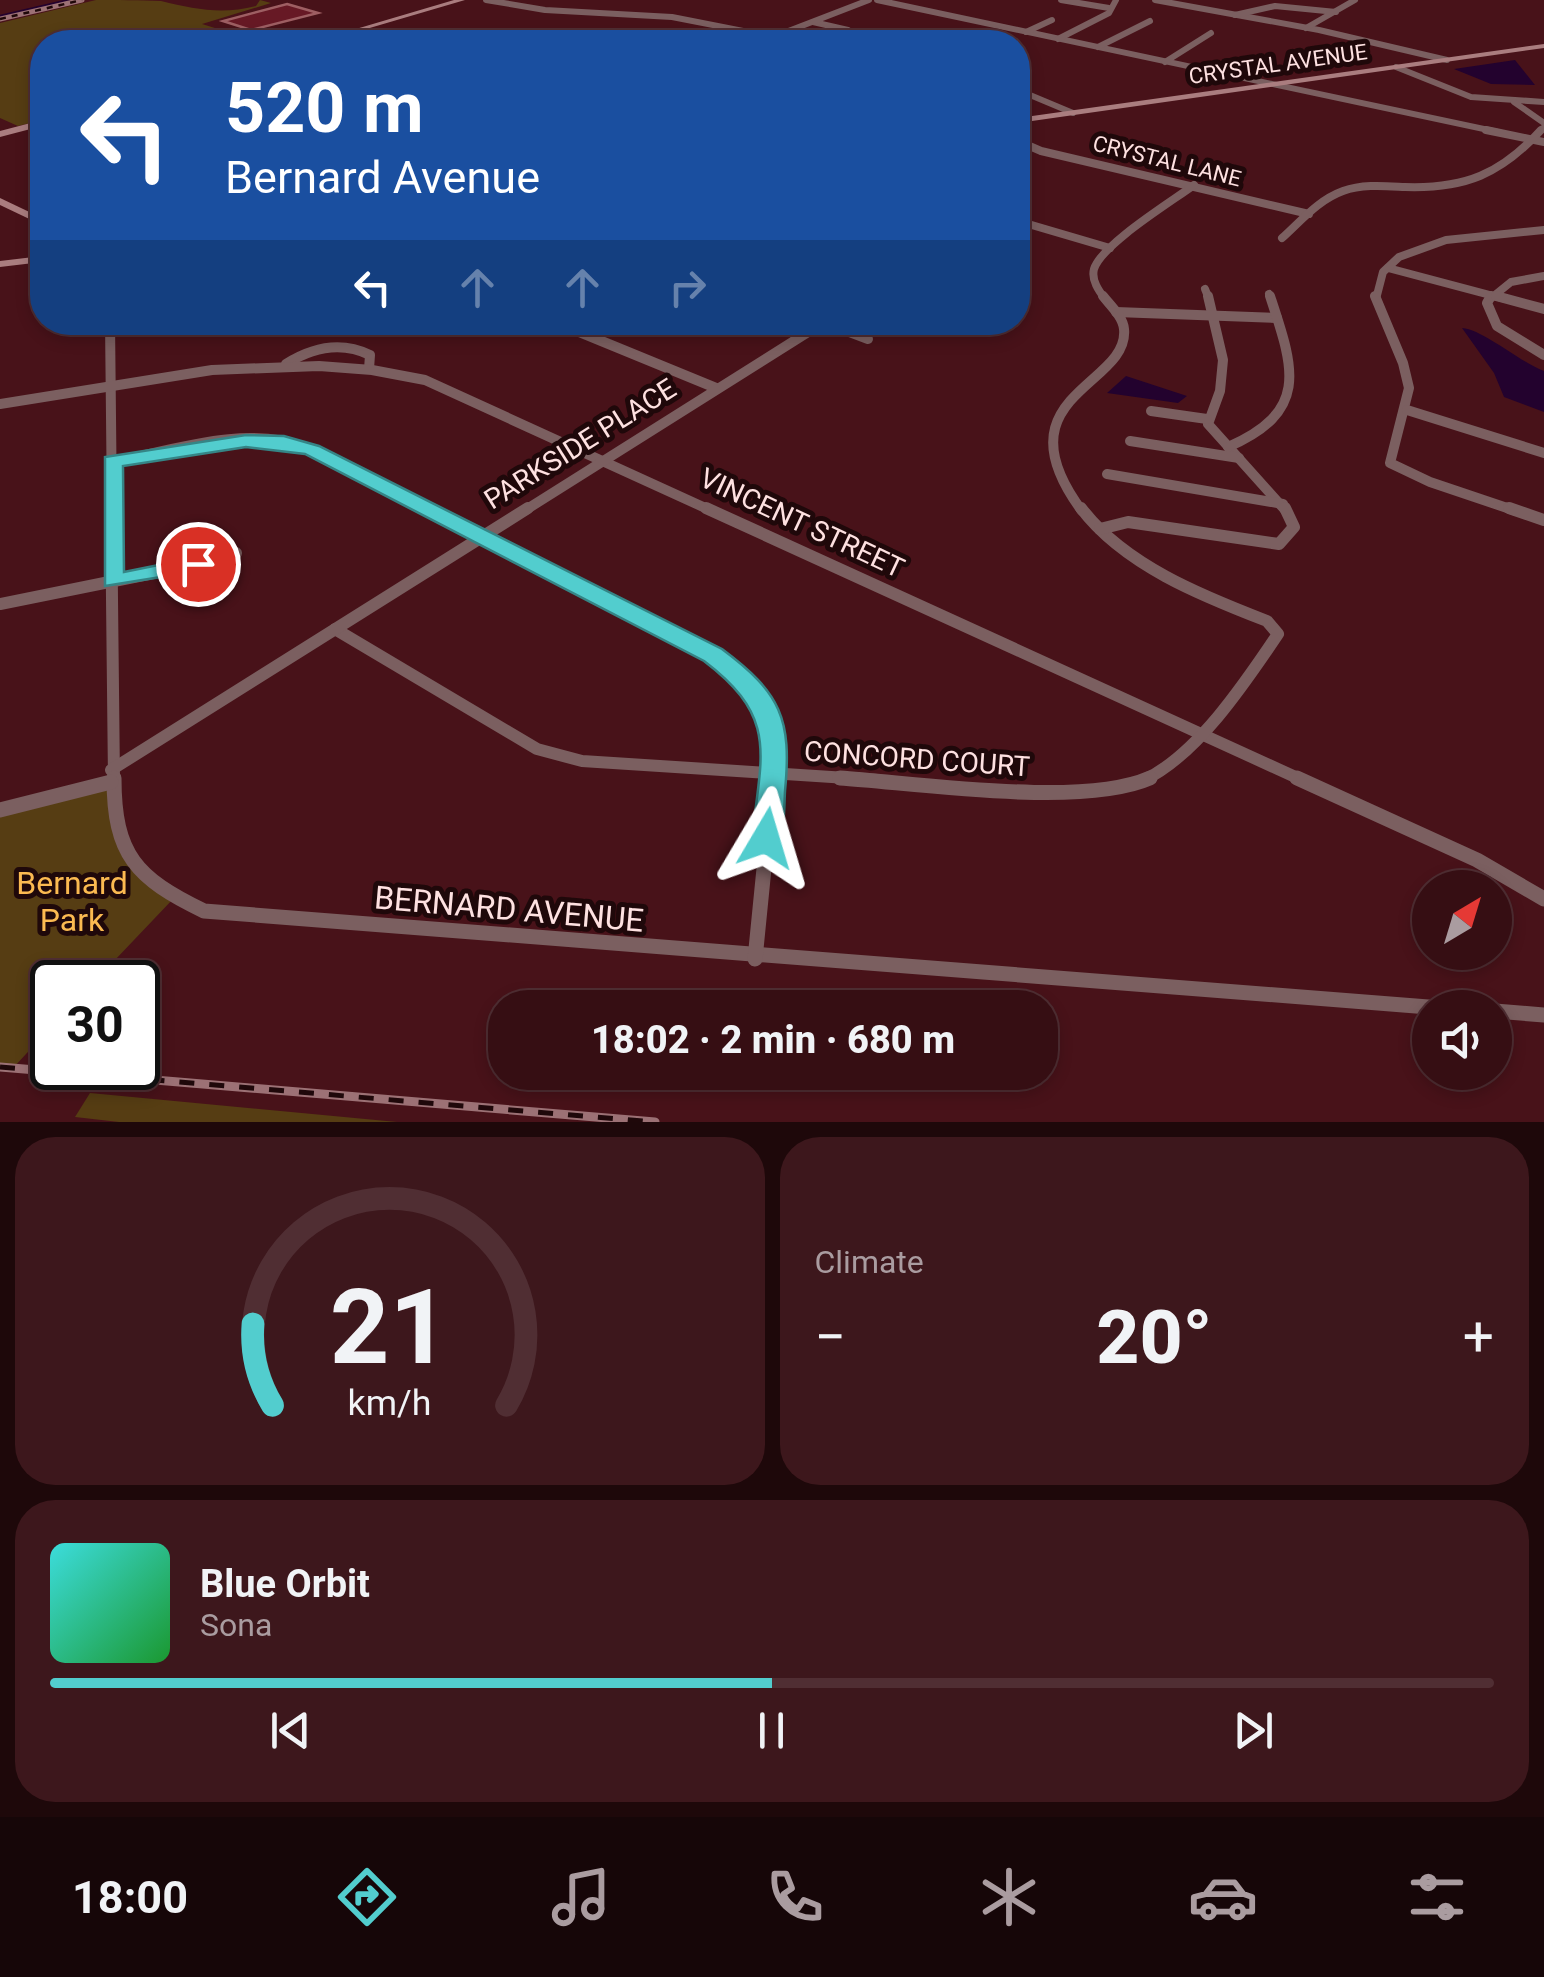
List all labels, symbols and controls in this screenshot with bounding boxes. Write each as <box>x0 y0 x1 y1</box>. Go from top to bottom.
street label: CRYSTAL AVENUE <box>1187 39 1369 89</box>
text: 520 m <box>225 67 424 149</box>
icon: left <box>60 70 190 200</box>
street label: CRYSTAL LANE <box>1090 130 1244 192</box>
text: Bernard Avenue <box>225 151 540 204</box>
icon: left <box>345 260 400 315</box>
icon: ahead <box>450 260 505 315</box>
icon: ahead <box>555 260 610 315</box>
icon: right <box>660 260 715 315</box>
street label: PARKSIDE PLACE <box>478 372 682 516</box>
street label: VINCENT STREET <box>695 461 910 585</box>
pin <box>156 522 241 607</box>
icon: arrive <box>171 537 226 592</box>
street label: CONCORD COURT <box>803 735 1031 783</box>
position arrow <box>714 786 818 890</box>
park label: Bernard Park <box>16 864 128 939</box>
north arrow <box>1412 870 1512 970</box>
map controls <box>1412 870 1512 1090</box>
street label: BERNARD AVENUE <box>373 878 645 940</box>
speed limit sign: 30 <box>30 960 160 1090</box>
button: sound <box>1412 990 1512 1090</box>
text: 18:02 · 2 min · 680 m <box>591 1018 955 1062</box>
text: Climate <box>815 1243 924 1281</box>
text: 21 <box>330 1267 449 1388</box>
text: 20° <box>1096 1293 1212 1381</box>
text: − <box>815 1305 846 1369</box>
text: + <box>1463 1305 1494 1369</box>
text: km/h <box>348 1382 432 1424</box>
text: Blue Orbit <box>200 1562 370 1606</box>
text: Sona <box>200 1606 272 1644</box>
icon: previous <box>263 1703 318 1758</box>
icon: pause <box>744 1703 799 1758</box>
icon: next <box>1226 1703 1281 1758</box>
icon: directions <box>332 1862 402 1932</box>
icon: music <box>546 1862 616 1932</box>
icon: phone <box>760 1862 830 1932</box>
icon: climate <box>974 1862 1044 1932</box>
icon: car <box>1188 1862 1258 1932</box>
icon: filters <box>1402 1862 1472 1932</box>
text: 18:00 <box>72 1871 188 1924</box>

